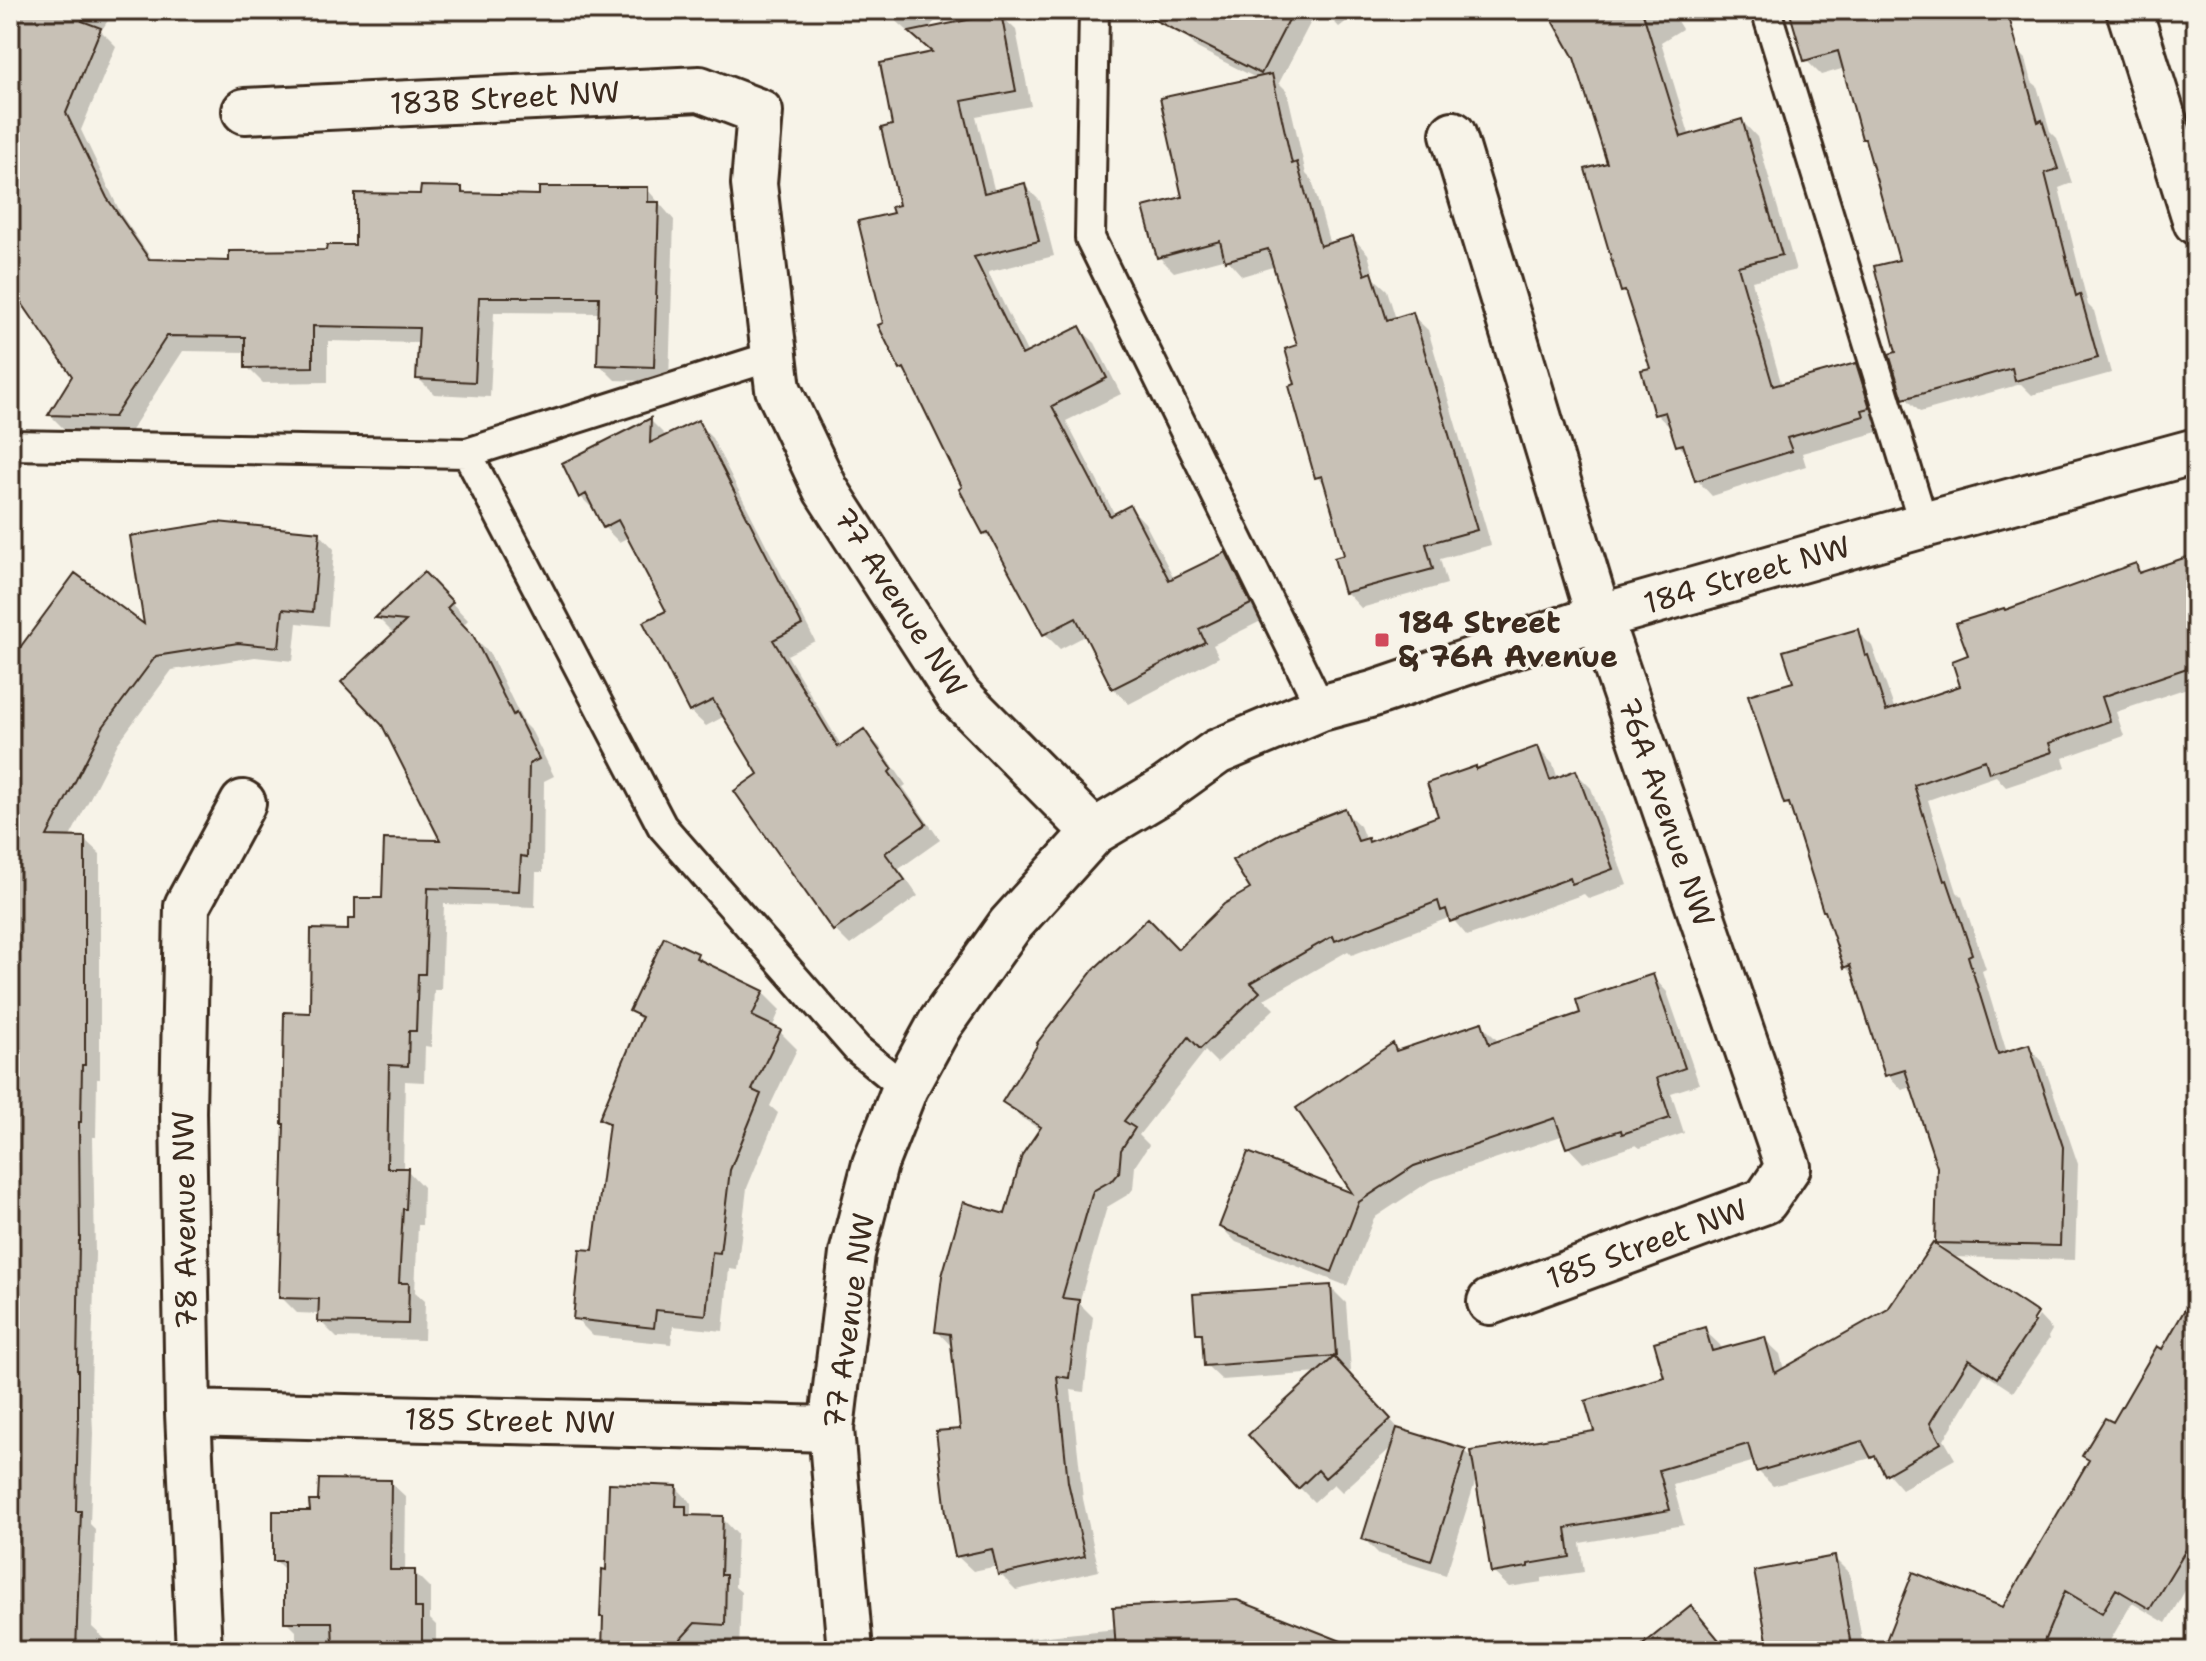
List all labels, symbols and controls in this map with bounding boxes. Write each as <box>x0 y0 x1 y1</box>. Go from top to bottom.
street label: 183B Street NW <box>389 71 621 124</box>
street label: 77 Avenue NW <box>824 499 977 704</box>
street label: 184 Street NW <box>1639 525 1855 624</box>
place label: 184 Street & 76A Avenue <box>1398 602 1618 677</box>
marker: 184 Street & 76A Avenue <box>1373 631 1391 649</box>
street label: 76A Avenue NW <box>1608 692 1725 932</box>
street label: 78 Avenue NW <box>162 1110 207 1330</box>
street label: 185 Street NW <box>1541 1188 1753 1299</box>
street label: 77 Avenue NW <box>813 1210 884 1432</box>
street label: 185 Street NW <box>404 1398 616 1443</box>

